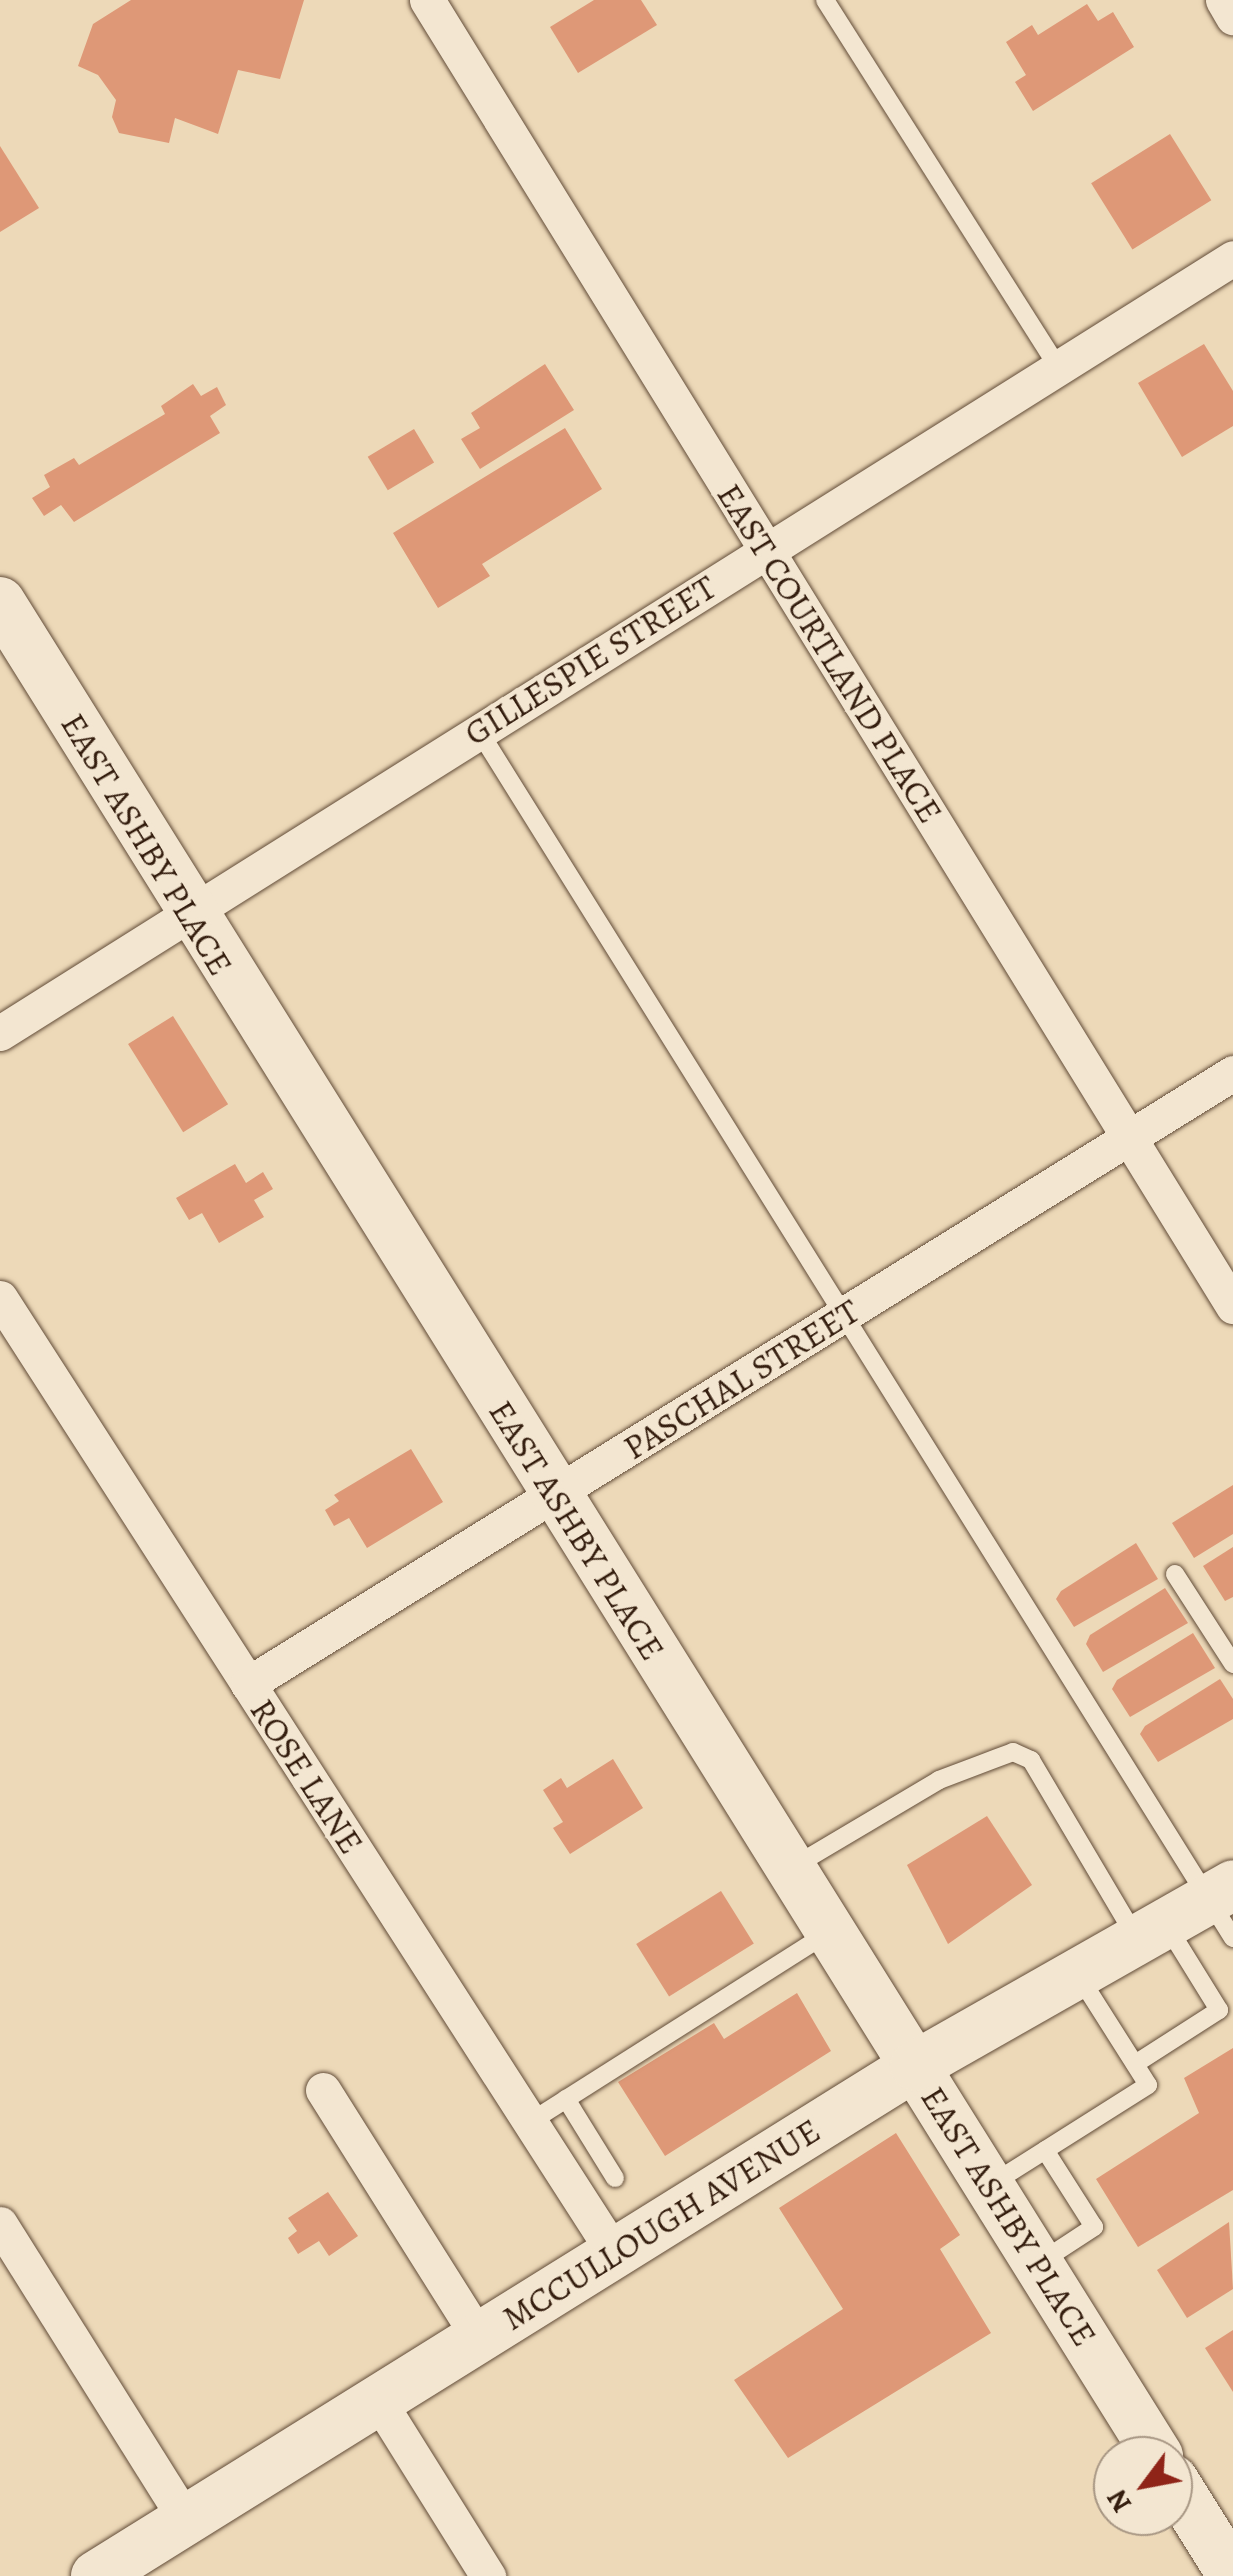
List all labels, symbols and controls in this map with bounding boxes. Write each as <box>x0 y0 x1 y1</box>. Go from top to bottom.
street label: EAST COURTLAND PLACE <box>708 476 952 830</box>
street label: GILLESPIE STREET <box>457 566 723 754</box>
street label: EAST ASHBY PLACE <box>52 705 242 983</box>
street label: PASCHAL STREET <box>615 1290 867 1468</box>
street label: EAST ASHBY PLACE <box>480 1392 674 1668</box>
street label: ROSE LANE <box>241 1691 373 1861</box>
street label: EAST ASHBY PLACE <box>912 2078 1106 2354</box>
street label: MCCULLOUGH AVENUE <box>494 2109 828 2339</box>
north arrow <box>1093 2436 1193 2536</box>
text: N <box>1098 2482 1141 2520</box>

